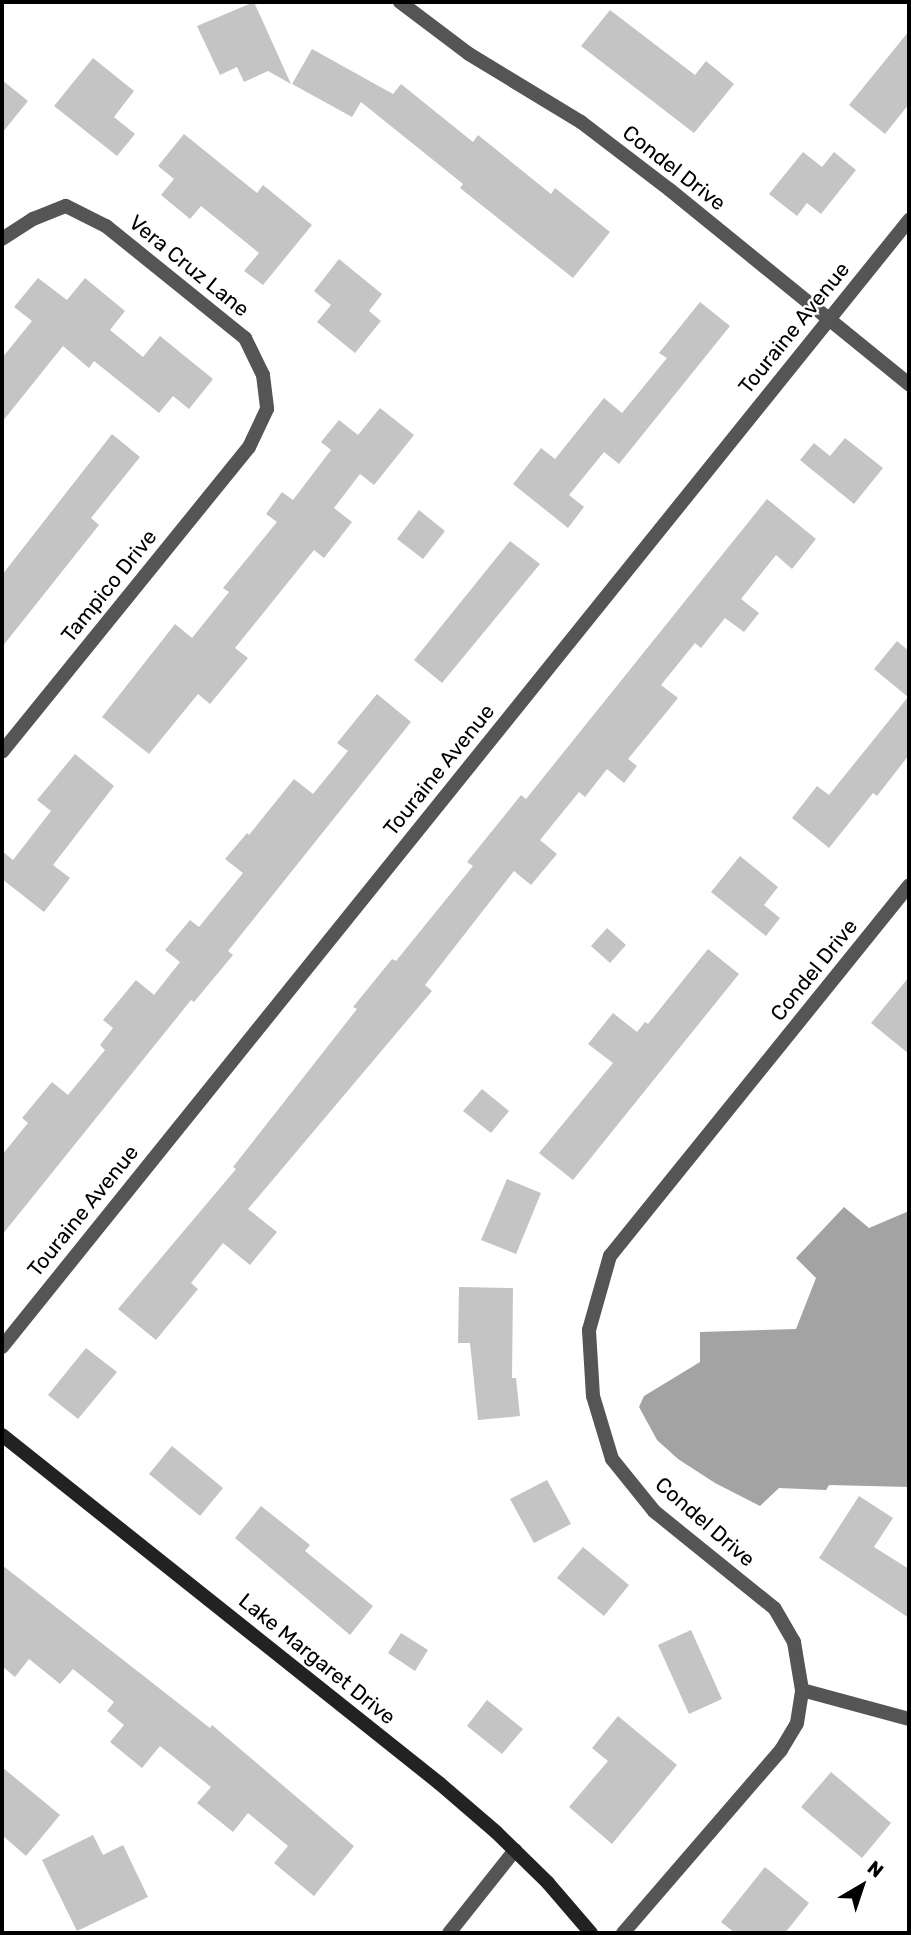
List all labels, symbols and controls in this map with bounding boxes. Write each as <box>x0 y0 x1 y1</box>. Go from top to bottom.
street label: Condel Drive <box>617 120 731 216</box>
street label: Vera Cruz Lane <box>124 210 254 322</box>
street label: Touraine Avenue <box>733 257 855 399</box>
street label: Tampico Drive <box>56 525 162 647</box>
street label: Touraine Avenue <box>378 699 500 841</box>
street label: Condel Drive <box>765 914 863 1026</box>
street label: Touraine Avenue <box>22 1140 144 1282</box>
street label: Condel Drive <box>650 1472 760 1572</box>
street label: Lake Margaret Drive <box>234 1588 400 1730</box>
north arrow <box>827 1851 897 1921</box>
text: N <box>863 1856 888 1883</box>

